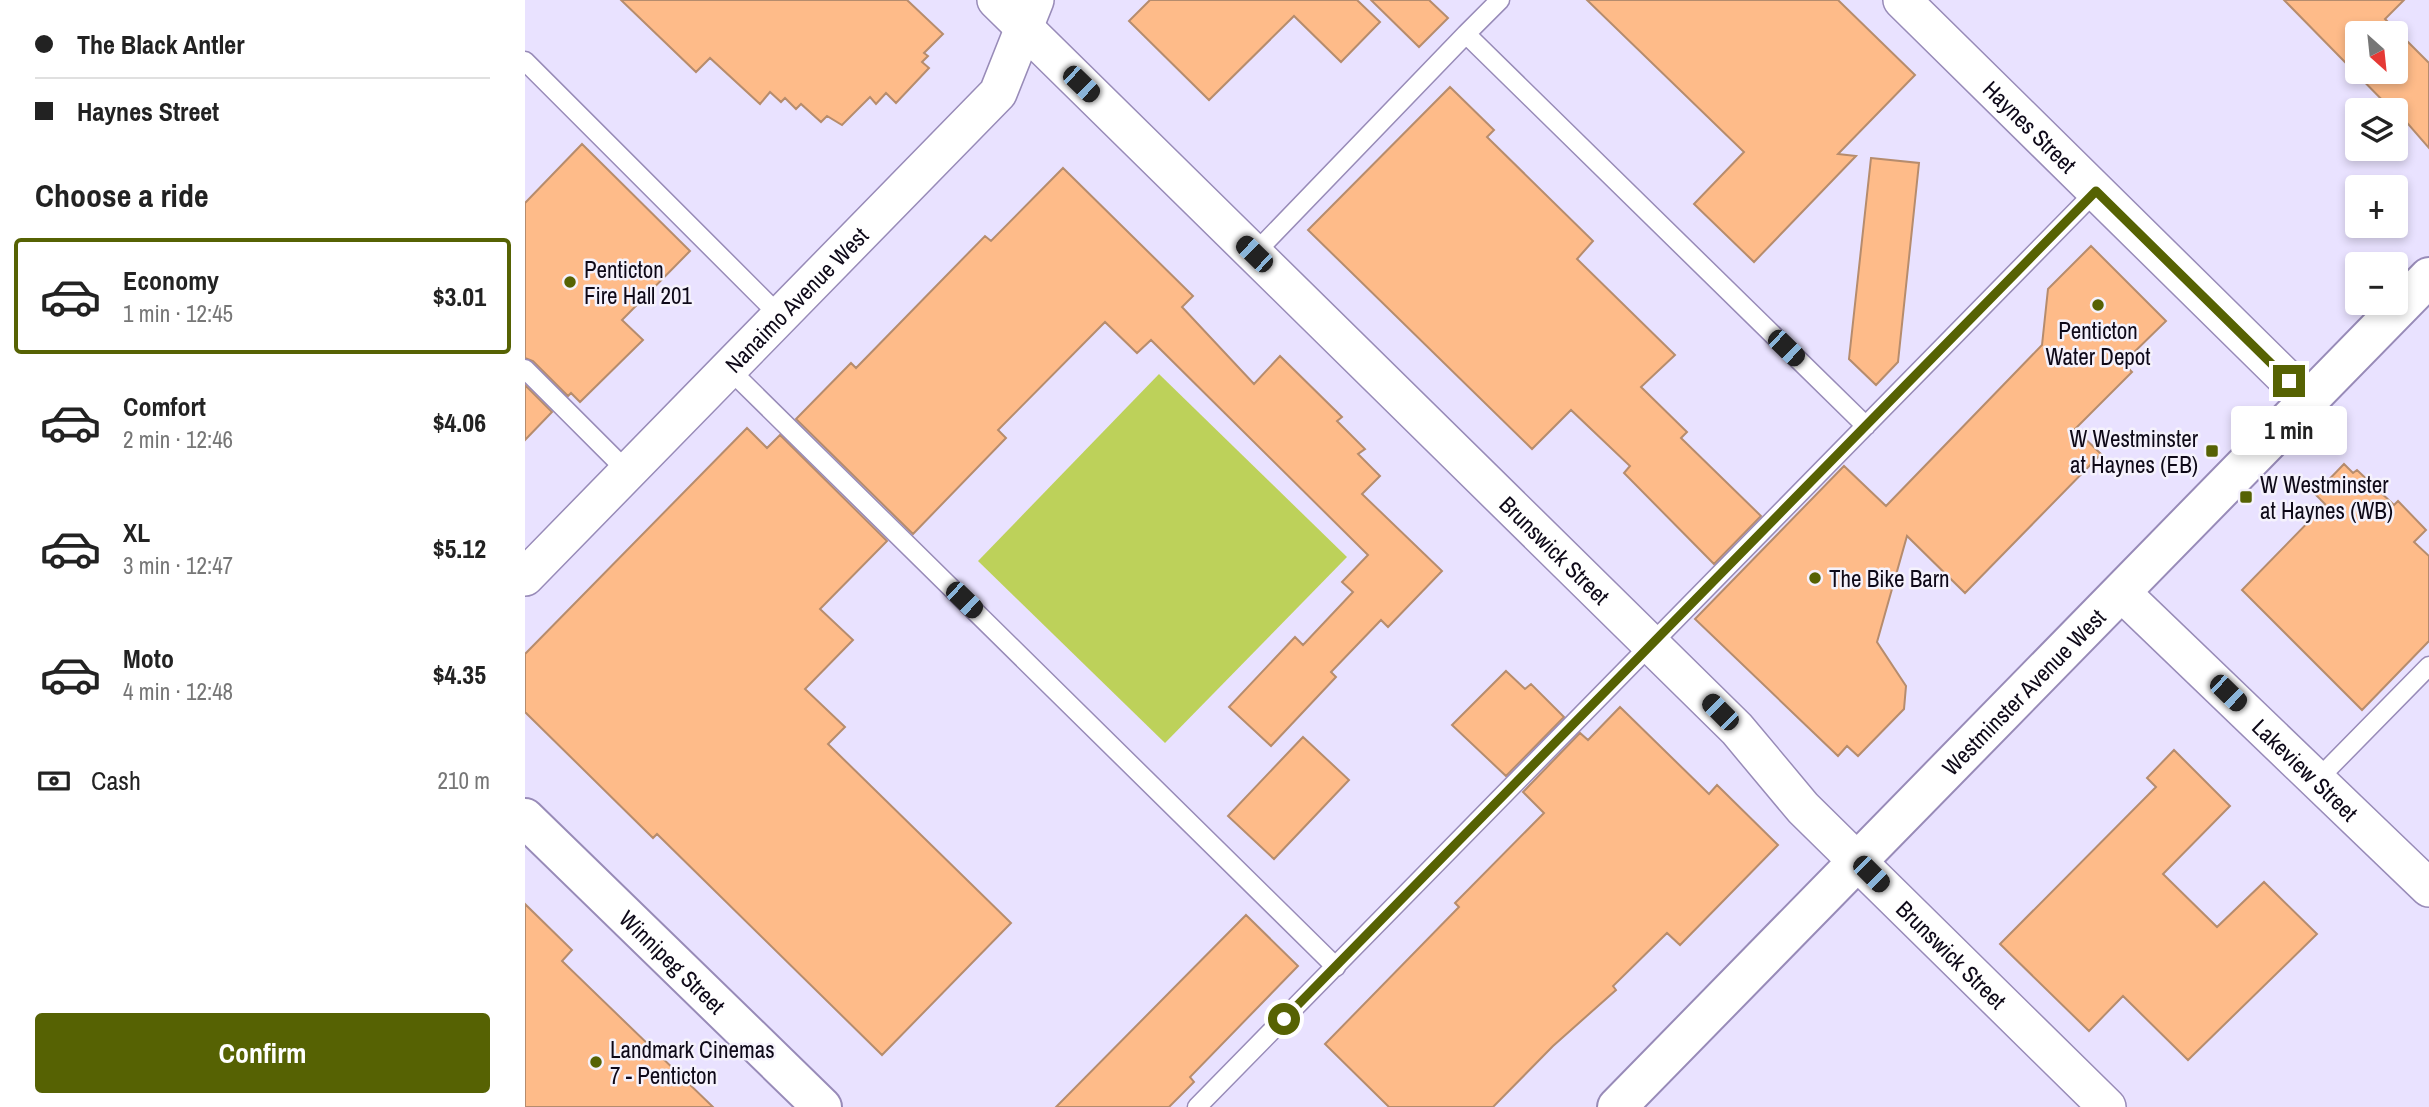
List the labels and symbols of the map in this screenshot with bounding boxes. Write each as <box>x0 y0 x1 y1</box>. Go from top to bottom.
north arrow <box>2345 21 2408 84</box>
car <box>1059 62 1104 106</box>
street label: Haynes Street <box>1977 73 2084 179</box>
street label: Nanaimo Avenue West <box>718 220 875 379</box>
car <box>1232 232 1277 276</box>
place label: Penticton Fire Hall 201 <box>584 254 692 311</box>
marker: Penticton Fire Hall 201 <box>562 274 578 290</box>
marker: Penticton Water Depot <box>2090 297 2106 313</box>
place label: Penticton Water Depot <box>2045 315 2151 372</box>
car <box>1764 326 1809 370</box>
route end <box>2273 365 2305 397</box>
callout: 1 min <box>2231 406 2347 454</box>
place label: W Westminster at Haynes (EB) <box>2069 423 2199 480</box>
marker: W Westminster at Haynes (EB) <box>2204 443 2220 459</box>
place label: W Westminster at Haynes (WB) <box>2260 469 2393 526</box>
street label: Brunswick Street <box>1493 489 1617 611</box>
marker: W Westminster at Haynes (WB) <box>2238 489 2254 505</box>
place label: The Bike Barn <box>1829 563 1950 594</box>
marker: The Bike Barn <box>1807 570 1823 586</box>
car <box>942 578 987 622</box>
street label: Westminster Avenue West <box>1935 602 2112 782</box>
car <box>2206 671 2251 715</box>
car <box>1698 690 1743 734</box>
street label: Lakeview Street <box>2246 711 2365 827</box>
car <box>1849 852 1894 896</box>
street label: Brunswick Street <box>1890 893 2013 1015</box>
street label: Winnipeg Street <box>613 903 732 1020</box>
route start <box>1268 1003 1300 1035</box>
place label: Landmark Cinemas 7 - Penticton <box>610 1034 775 1091</box>
marker: Landmark Cinemas 7 - Penticton <box>588 1054 604 1070</box>

